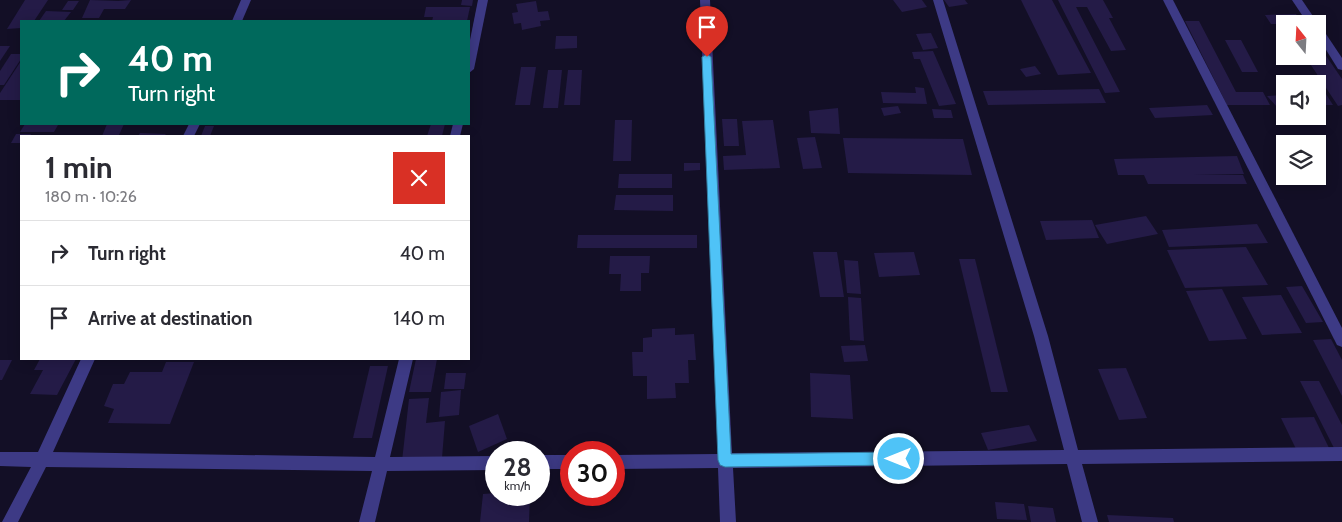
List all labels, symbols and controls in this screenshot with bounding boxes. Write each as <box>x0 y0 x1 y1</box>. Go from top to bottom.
pin <box>686 6 728 57</box>
icon: arrive <box>693 13 721 41</box>
north arrow <box>1276 15 1326 65</box>
map controls <box>1276 15 1326 185</box>
text: 40 m <box>128 37 213 80</box>
icon: right <box>45 40 110 105</box>
button: sound <box>1276 75 1326 125</box>
text: Turn right <box>128 80 215 107</box>
button: layers <box>1276 135 1326 185</box>
text: 1 min <box>45 149 113 186</box>
button: close <box>393 152 445 204</box>
text: 180 m · 10:26 <box>45 187 137 206</box>
icon: right <box>45 239 73 267</box>
text: Turn right <box>88 242 166 265</box>
text: 40 m <box>400 242 445 265</box>
icon: arrive <box>45 304 73 332</box>
text: Arrive at destination <box>88 307 252 330</box>
text: 140 m <box>394 307 445 330</box>
position arrow <box>872 432 924 484</box>
speed limit sign: 30 <box>560 441 625 506</box>
text: 28 <box>503 452 532 482</box>
text: km/h <box>504 478 531 493</box>

